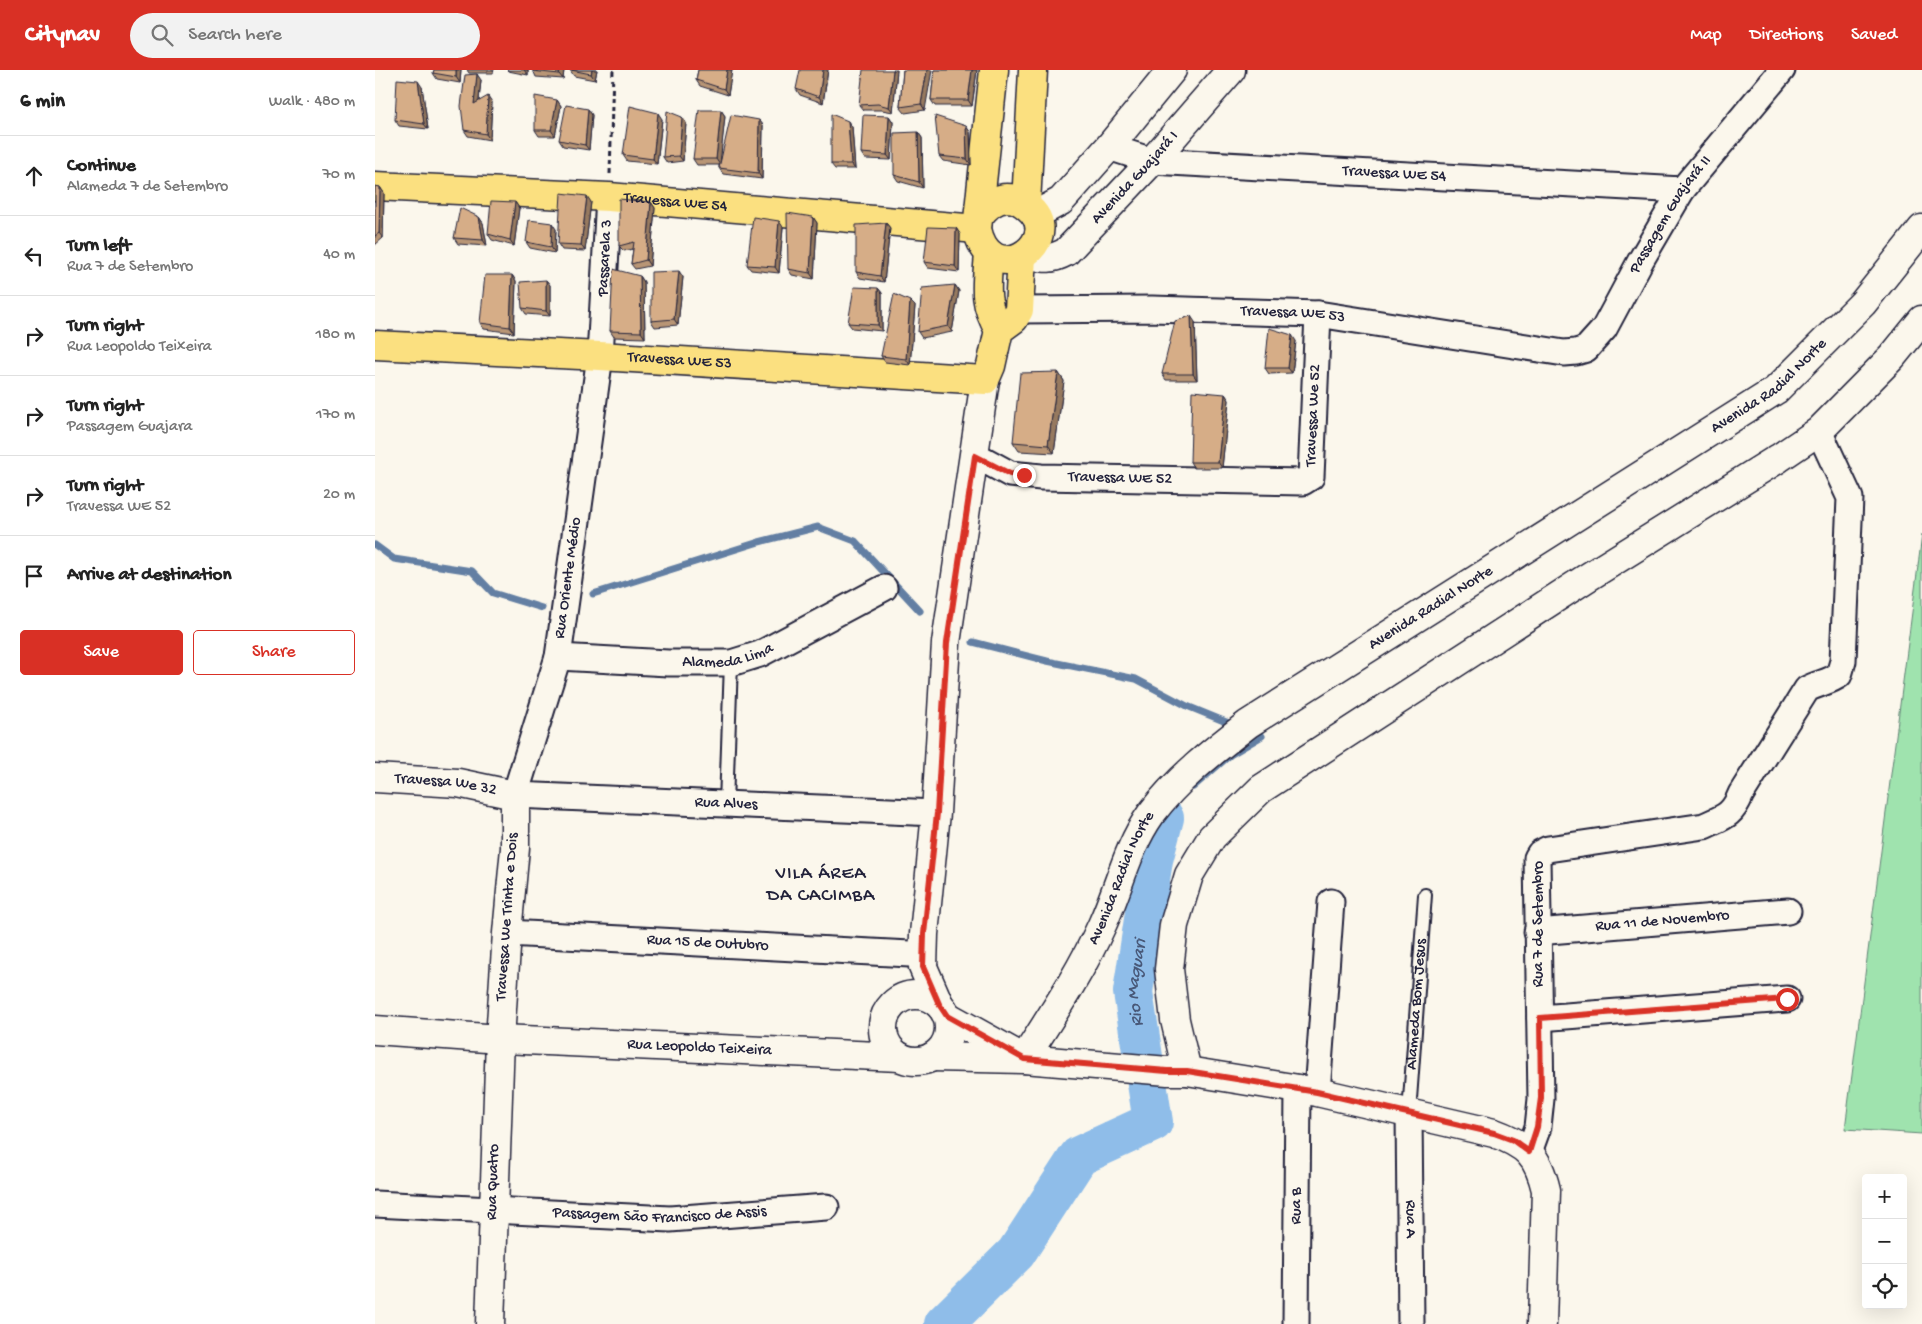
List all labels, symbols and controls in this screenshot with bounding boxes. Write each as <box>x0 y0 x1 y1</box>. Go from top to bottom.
search box <box>130 13 480 58</box>
text: Citynav <box>25 21 100 50</box>
icon: search <box>148 21 176 49</box>
text: Search here <box>188 24 282 47</box>
text: Map <box>1690 25 1722 46</box>
text: Directions <box>1750 25 1823 46</box>
text: Saved <box>1851 25 1897 46</box>
text: 6 min <box>20 90 65 115</box>
text: Walk · 480 m <box>269 93 355 112</box>
street label: Avenida Guajará I <box>1088 127 1183 228</box>
street label: Passagem Guajará II <box>1625 152 1716 278</box>
text: Continue <box>67 155 136 178</box>
icon: ahead <box>20 162 48 190</box>
street label: Travessa WE 54 <box>1341 162 1447 187</box>
text: 70 m <box>322 166 355 185</box>
text: Alameda 7 de Setembro <box>67 178 228 197</box>
street label: Travessa WE 54 <box>622 189 728 217</box>
street label: Passarela 3 <box>594 219 617 298</box>
text: Turn left <box>67 235 131 258</box>
icon: left <box>20 242 48 270</box>
text: 40 m <box>323 246 355 265</box>
text: Rua 7 de Setembro <box>67 258 193 277</box>
street label: Travessa WE 53 <box>1239 302 1346 328</box>
text: Turn right <box>67 315 143 338</box>
icon: right <box>20 322 48 350</box>
text: 180 m <box>316 326 355 345</box>
street label: Avenida Radial Norte <box>1707 334 1832 438</box>
text: Rua Leopoldo Teixeira <box>67 338 212 357</box>
street label: Travessa WE 53 <box>626 348 732 374</box>
street label: Travessa We 52 <box>1302 364 1325 468</box>
text: Turn right <box>67 395 143 418</box>
icon: right <box>20 402 48 430</box>
text: 170 m <box>316 406 355 425</box>
text: Passagem Guajara <box>67 418 192 437</box>
route end <box>1013 464 1036 487</box>
street label: Travessa WE 52 <box>1067 468 1172 489</box>
text: Turn right <box>67 475 143 498</box>
icon: right <box>20 482 48 510</box>
text: 20 m <box>323 486 355 505</box>
text: Travessa WE 52 <box>67 498 171 517</box>
street label: Rua Oriente Médio <box>551 516 587 640</box>
icon: arrive <box>20 562 48 590</box>
street label: Avenida Radial Norte <box>1365 562 1497 655</box>
text: Arrive at destination <box>67 564 231 587</box>
button: Save <box>20 630 183 675</box>
button: Share <box>193 630 355 675</box>
street label: Alameda Lima <box>682 638 778 673</box>
street label: Travessa We 32 <box>393 770 498 800</box>
street label: Rua Alves <box>694 793 759 815</box>
street label: Avenida Radial Norte <box>1085 807 1160 948</box>
street label: Travessa We Trinta e Dois <box>493 831 523 1003</box>
street label: Rua 7 de Setembro <box>1530 861 1549 987</box>
district label: VILA ÁREA DA CACIMBA <box>765 863 876 908</box>
street label: Rua 11 de Novembro <box>1595 906 1730 937</box>
street label: Rua 15 de Outubro <box>646 931 769 956</box>
water label: Rio Maguari <box>1122 935 1152 1028</box>
street label: Alameda Bom Jesus <box>1403 937 1431 1070</box>
route start <box>1776 988 1799 1011</box>
street label: Rua Leopoldo Teixeira <box>627 1035 773 1061</box>
street label: Rua Quatro <box>483 1144 505 1220</box>
map controls <box>1862 1174 1907 1309</box>
button: + <box>1862 1174 1907 1219</box>
street label: Rua B <box>1287 1187 1307 1224</box>
street label: Rua A <box>1400 1200 1420 1240</box>
street label: Passagem São Francisco de Assis <box>551 1202 768 1229</box>
button: − <box>1862 1219 1907 1264</box>
button: locate <box>1862 1264 1907 1309</box>

